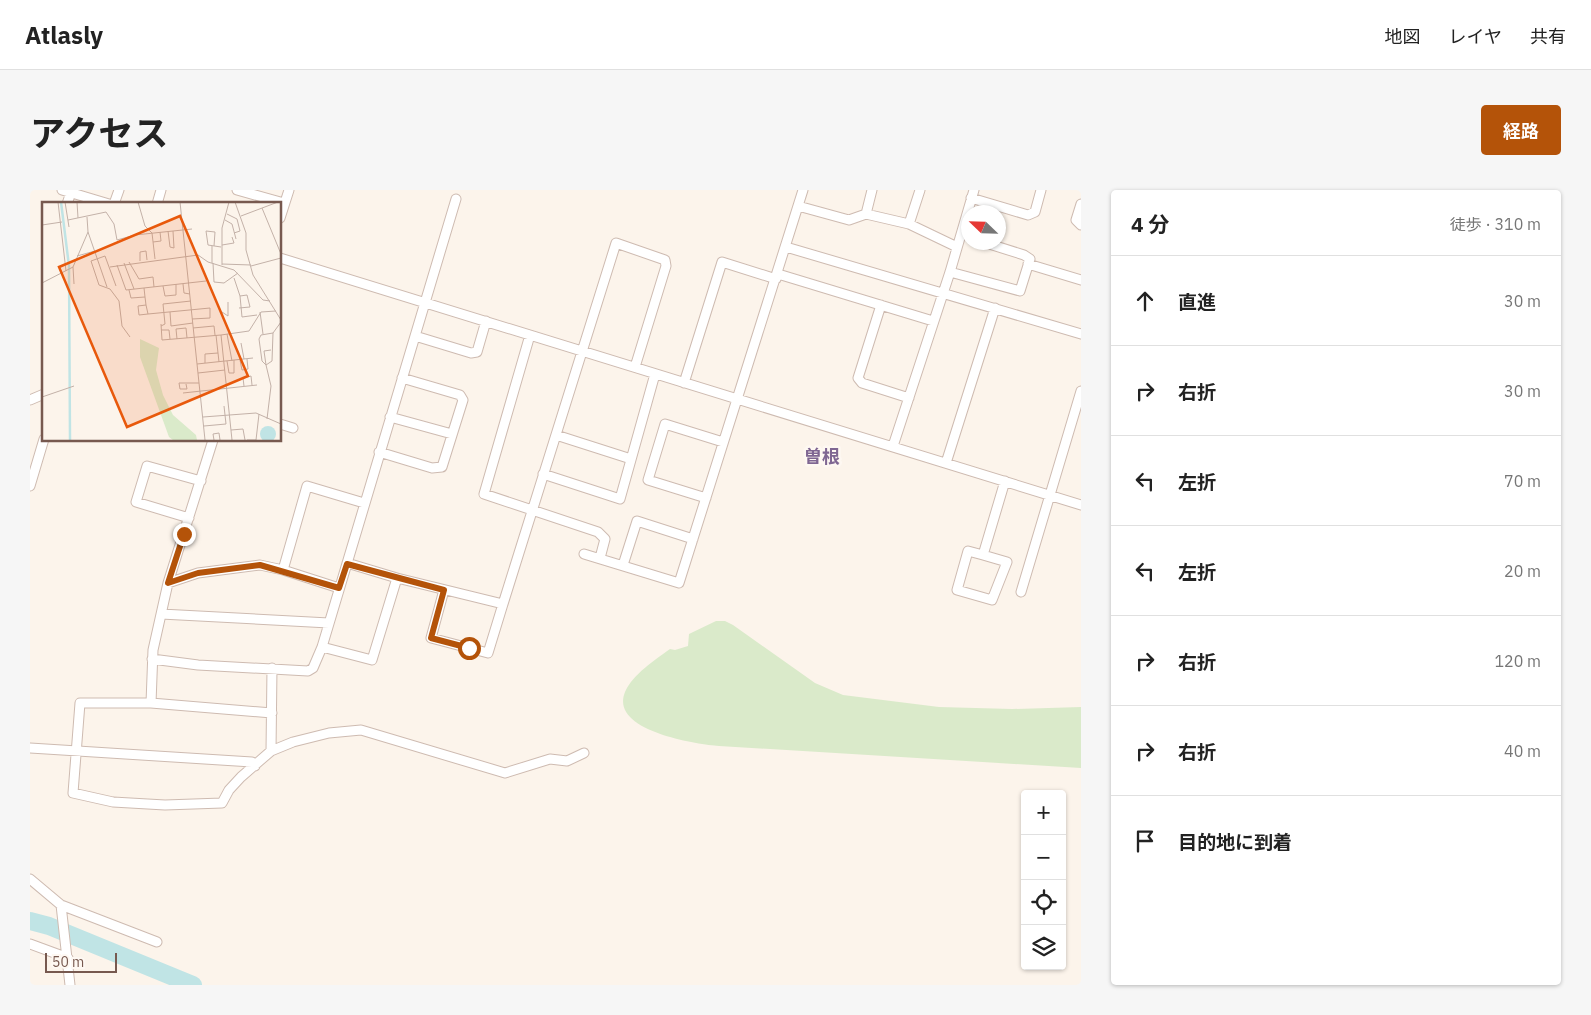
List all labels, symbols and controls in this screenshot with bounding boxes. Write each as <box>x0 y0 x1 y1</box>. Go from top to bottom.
text: Atlasly <box>25 19 103 51</box>
text: 地図 <box>1385 25 1421 48</box>
text: レイヤ <box>1449 25 1502 48</box>
text: 共有 <box>1530 25 1566 48</box>
button: 経路 <box>1481 105 1561 155</box>
text: アクセス <box>30 110 168 156</box>
inset map <box>42 202 281 441</box>
north arrow <box>961 205 1006 250</box>
text: 4 分 <box>1131 210 1170 238</box>
text: 徒歩 · 310 m <box>1450 214 1541 234</box>
icon: ahead <box>1131 287 1159 315</box>
text: 直進 <box>1178 290 1216 314</box>
text: 30 m <box>1504 291 1541 311</box>
icon: right <box>1131 377 1159 405</box>
text: 右折 <box>1178 380 1216 404</box>
text: 30 m <box>1504 381 1541 401</box>
district label: 曽根 <box>804 445 840 468</box>
icon: left <box>1131 467 1159 495</box>
text: 左折 <box>1178 470 1216 494</box>
text: 70 m <box>1504 471 1541 491</box>
route end <box>173 523 196 546</box>
icon: left <box>1131 557 1159 585</box>
text: 左折 <box>1178 560 1216 584</box>
text: 20 m <box>1504 561 1541 581</box>
route start <box>458 637 481 660</box>
icon: right <box>1131 647 1159 675</box>
text: 右折 <box>1178 650 1216 674</box>
text: 120 m <box>1494 651 1541 671</box>
icon: right <box>1131 737 1159 765</box>
text: 右折 <box>1178 740 1216 764</box>
text: 40 m <box>1504 741 1541 761</box>
map controls <box>1021 790 1066 970</box>
button: + <box>1021 790 1066 835</box>
icon: arrive <box>1131 827 1159 855</box>
text: 目的地に到着 <box>1178 830 1292 854</box>
button: − <box>1021 835 1066 880</box>
button: locate <box>1021 880 1066 925</box>
button: layers <box>1021 925 1066 970</box>
scale bar <box>45 950 118 973</box>
text: 50 m <box>52 953 84 971</box>

